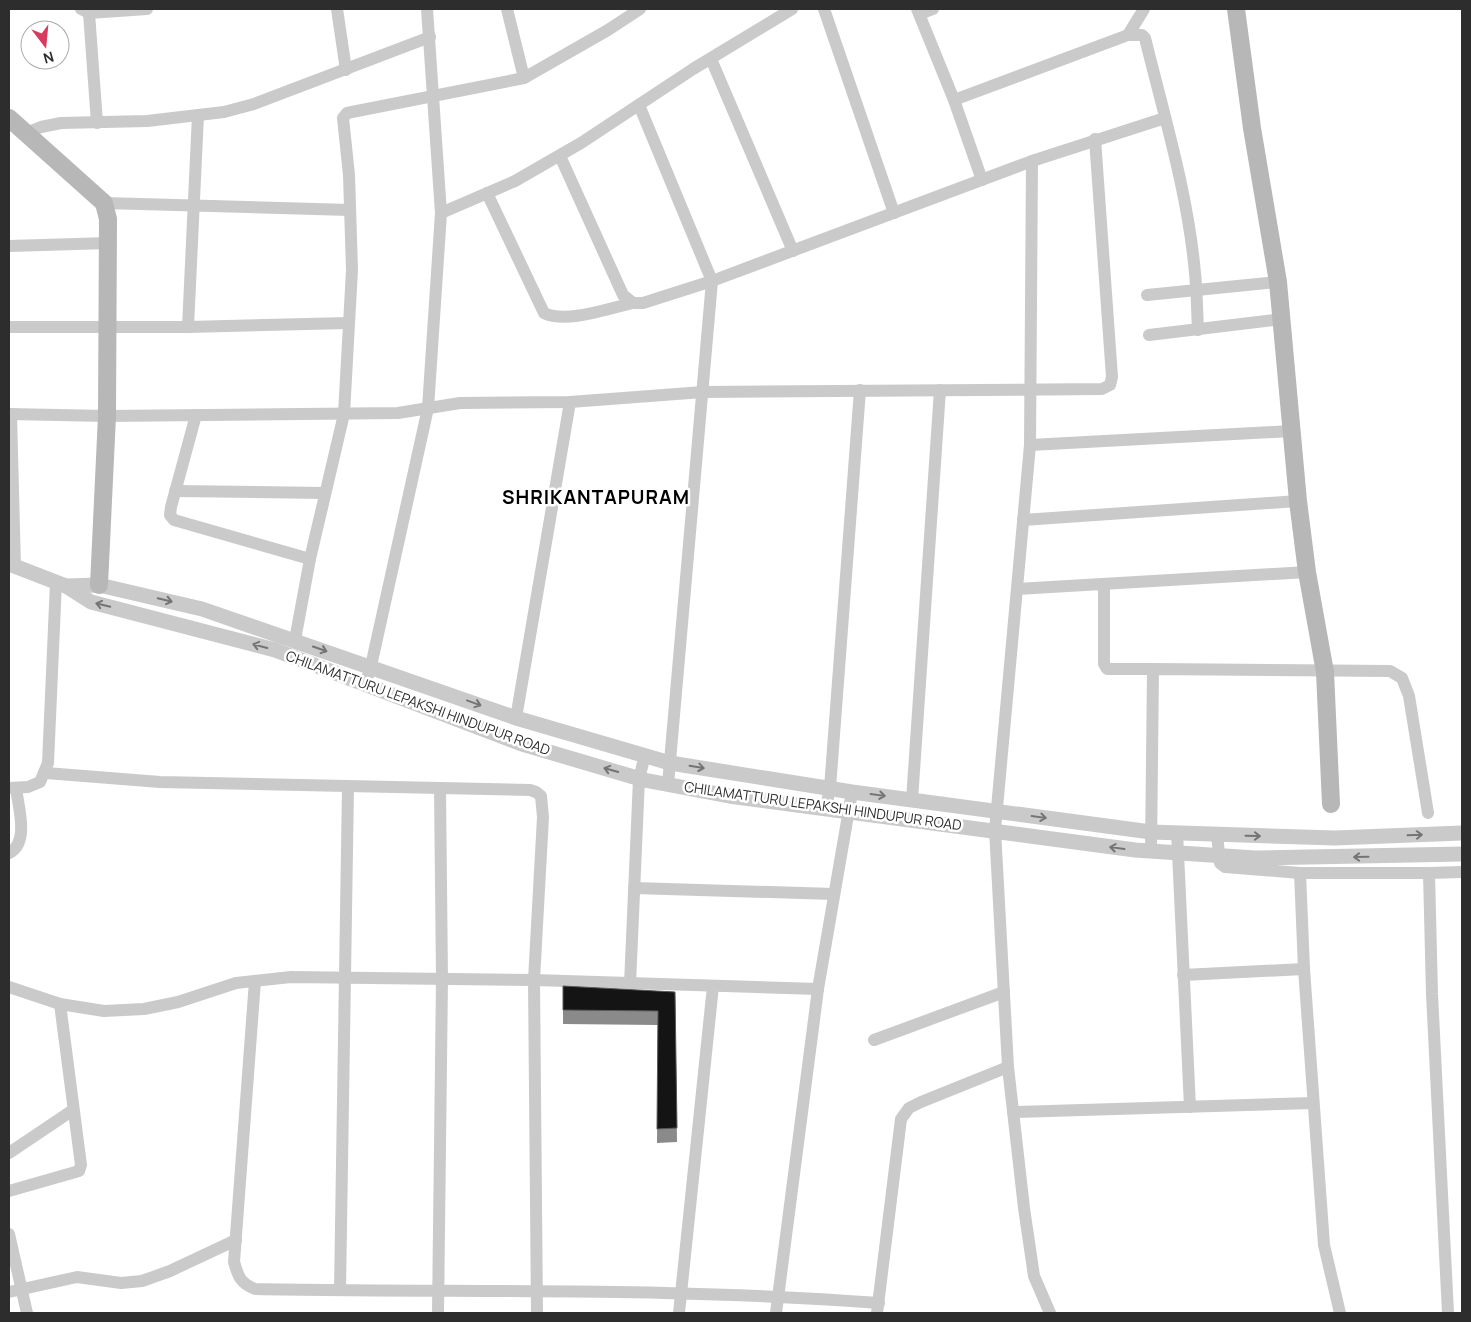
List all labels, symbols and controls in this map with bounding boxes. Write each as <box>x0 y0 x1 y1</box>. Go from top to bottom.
north arrow <box>20 20 70 70</box>
text: N <box>41 47 56 68</box>
district label: SHRIKANTAPURAM <box>502 484 690 510</box>
one-way arrow <box>157 596 173 606</box>
one-way arrow <box>96 600 112 609</box>
one-way arrow <box>253 641 269 651</box>
one-way arrow <box>312 645 328 654</box>
street label: CHILAMATTURU LEPAKSHI HINDUPUR ROAD <box>283 646 553 759</box>
one-way arrow <box>465 699 481 708</box>
one-way arrow <box>688 763 704 773</box>
one-way arrow <box>604 765 620 775</box>
street label: CHILAMATTURU LEPAKSHI HINDUPUR ROAD <box>683 777 963 834</box>
one-way arrow <box>870 790 886 800</box>
one-way arrow <box>1031 812 1047 822</box>
one-way arrow <box>1407 830 1423 839</box>
one-way arrow <box>1244 831 1261 841</box>
one-way arrow <box>1110 843 1126 853</box>
one-way arrow <box>1353 852 1369 861</box>

